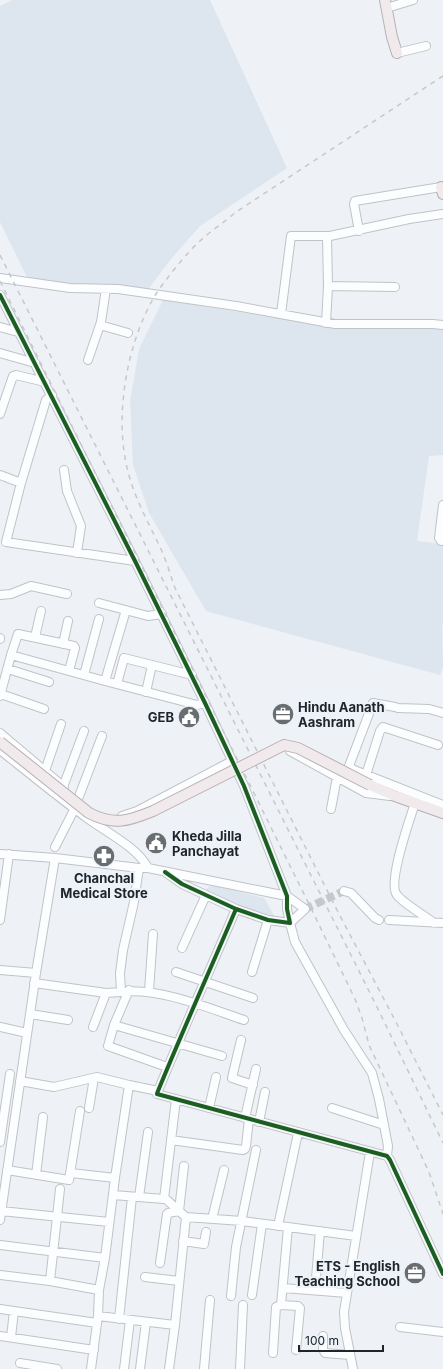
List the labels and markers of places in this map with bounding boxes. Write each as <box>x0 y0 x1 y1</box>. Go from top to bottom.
place label: Hindu Aanath Aashram <box>298 699 384 730</box>
office icon: Hindu Aanath Aashram <box>270 701 296 727</box>
public building icon: GEB <box>176 704 202 730</box>
place label: GEB <box>148 709 174 725</box>
place label: Kheda Jilla Panchayat <box>172 828 242 859</box>
public building icon: Kheda Jilla Panchayat <box>143 830 169 856</box>
pharmacy icon: Chanchal Medical Store <box>91 843 117 869</box>
place label: Chanchal Medical Store <box>60 870 148 901</box>
place label: ETS - English Teaching School <box>295 1258 400 1289</box>
office icon: ETS - English Teaching School <box>402 1260 428 1286</box>

